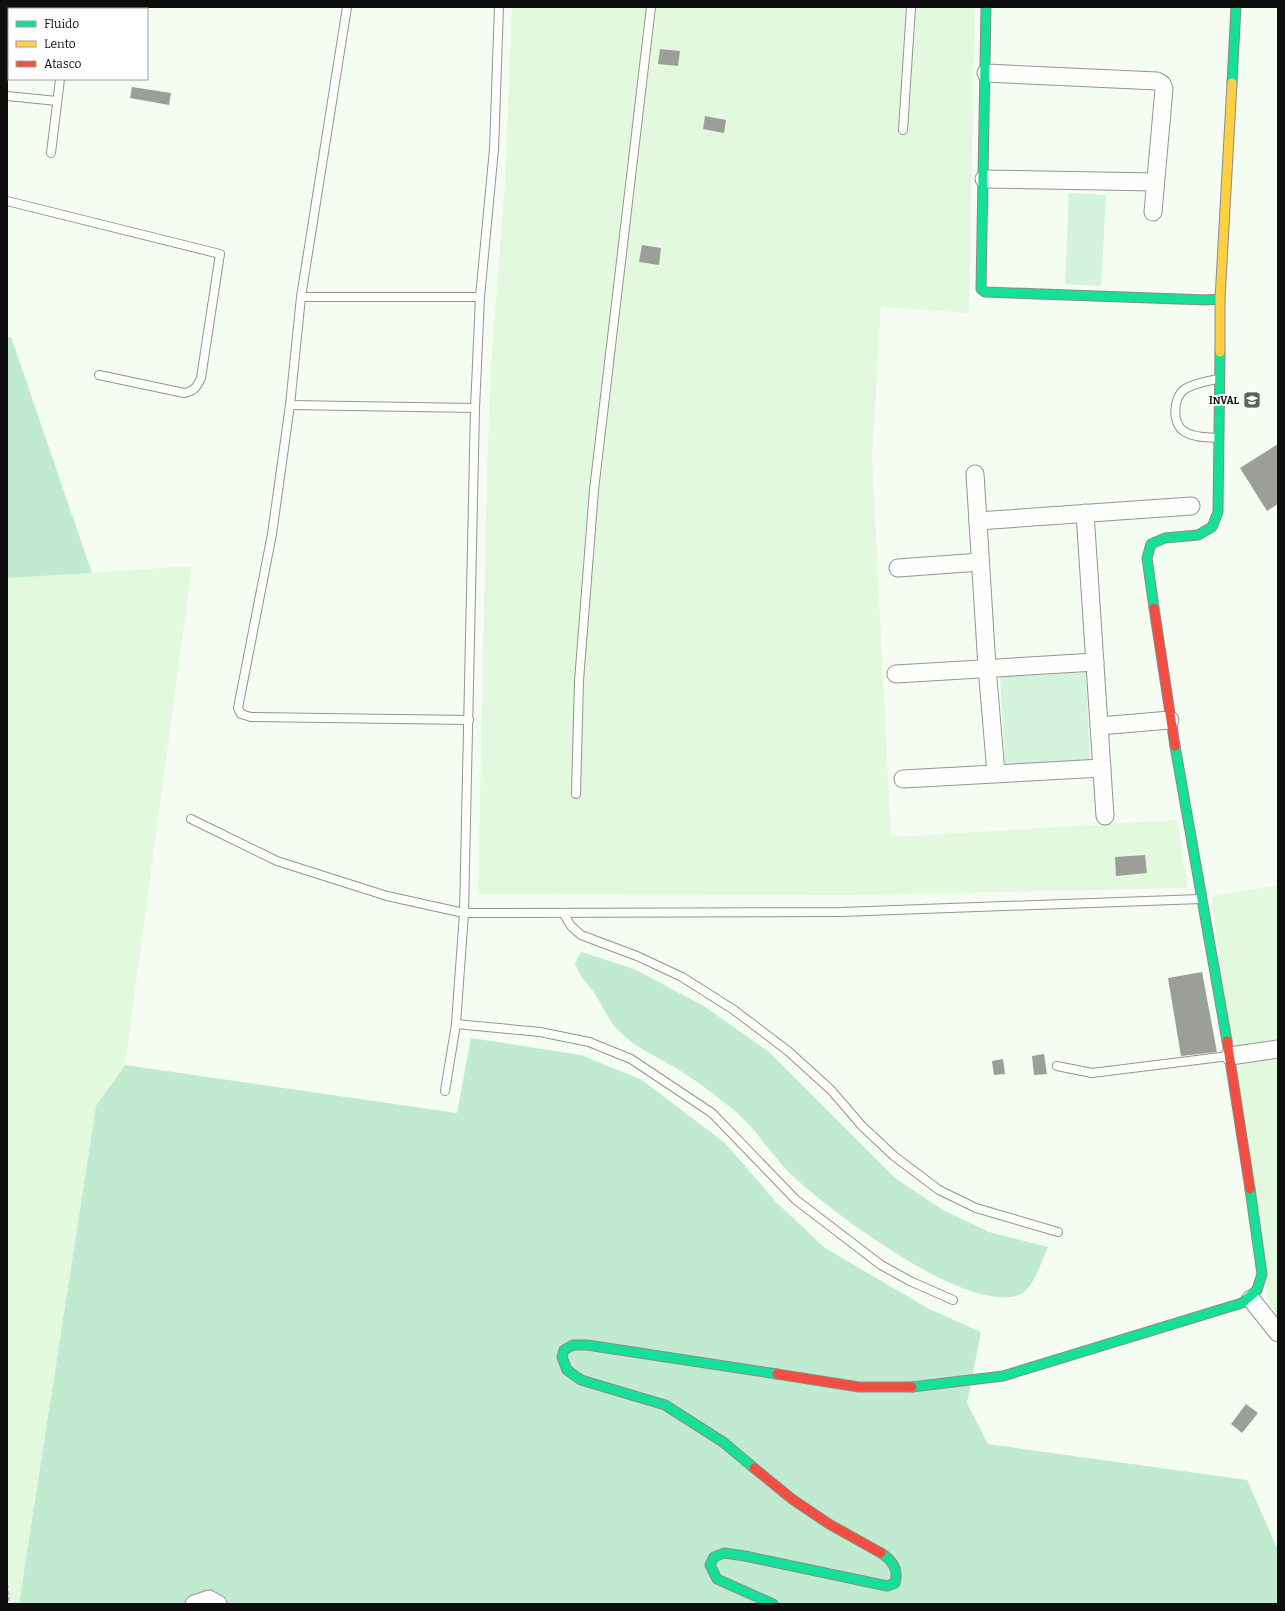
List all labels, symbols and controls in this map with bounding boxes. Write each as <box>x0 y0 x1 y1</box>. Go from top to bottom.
legend <box>8 8 148 80</box>
text: Fluido <box>44 17 79 31</box>
text: Lento <box>44 37 76 51</box>
text: Atasco <box>44 57 82 71</box>
school or university icon: INVAL <box>1242 390 1262 410</box>
place label: INVAL <box>1209 395 1239 407</box>

